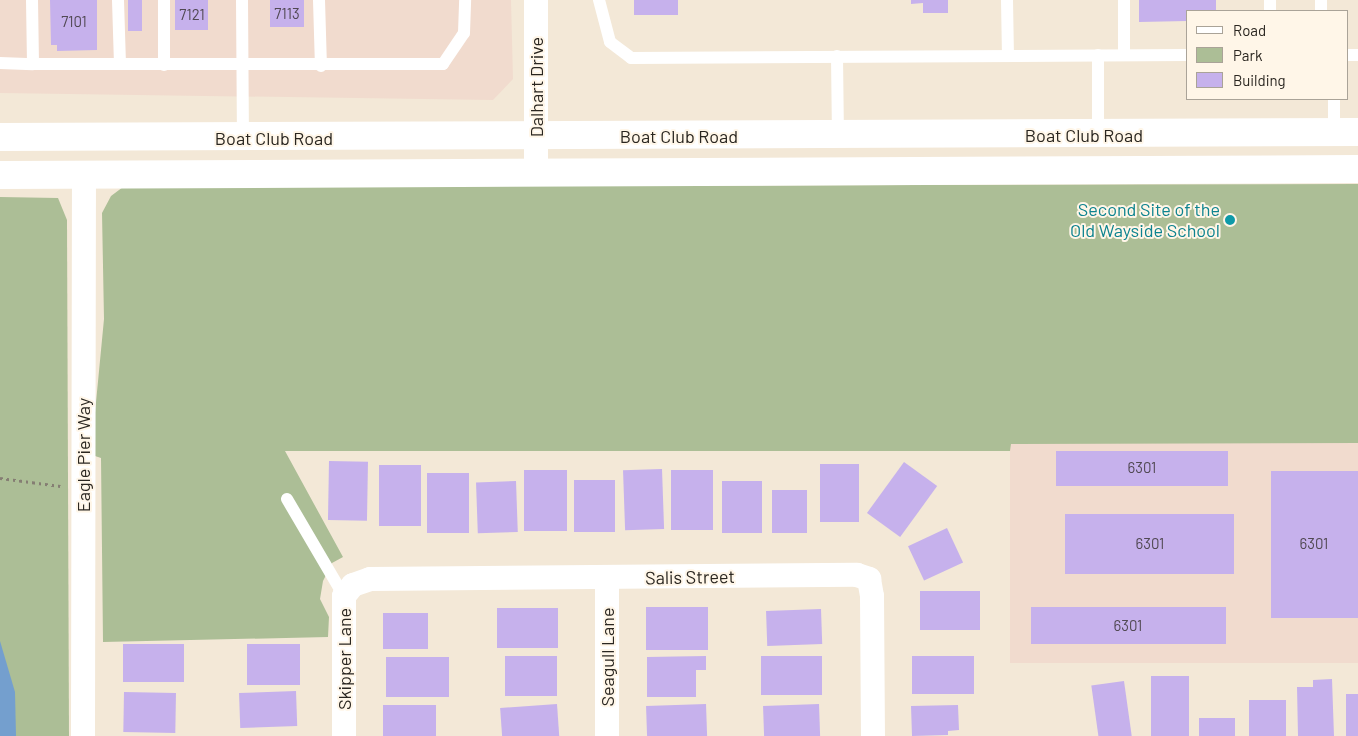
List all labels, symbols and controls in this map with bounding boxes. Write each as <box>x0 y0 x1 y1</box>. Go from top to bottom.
house number: 7113 <box>274 5 300 23</box>
house number: 7121 <box>179 6 205 24</box>
legend <box>1186 10 1348 100</box>
house number: 7101 <box>61 13 87 31</box>
text: Road <box>1233 21 1266 39</box>
street label: Dalhart Drive <box>525 37 547 137</box>
text: Park <box>1233 46 1262 64</box>
text: Building <box>1233 71 1286 89</box>
street label: Boat Club Road <box>1025 124 1143 146</box>
street label: Boat Club Road <box>620 125 738 147</box>
street label: Boat Club Road <box>215 127 333 149</box>
place label: Second Site of the Old Wayside School <box>1070 199 1220 242</box>
marker: Second Site of the Old Wayside School <box>1224 214 1236 226</box>
street label: Eagle Pier Way <box>72 398 94 512</box>
house number: 6301 <box>1128 459 1156 477</box>
house number: 6301 <box>1136 535 1164 553</box>
house number: 6301 <box>1300 535 1328 553</box>
street label: Salis Street <box>645 565 735 589</box>
street label: Skipper Lane <box>333 608 355 710</box>
street label: Seagull Lane <box>596 608 618 706</box>
house number: 6301 <box>1114 617 1142 635</box>

